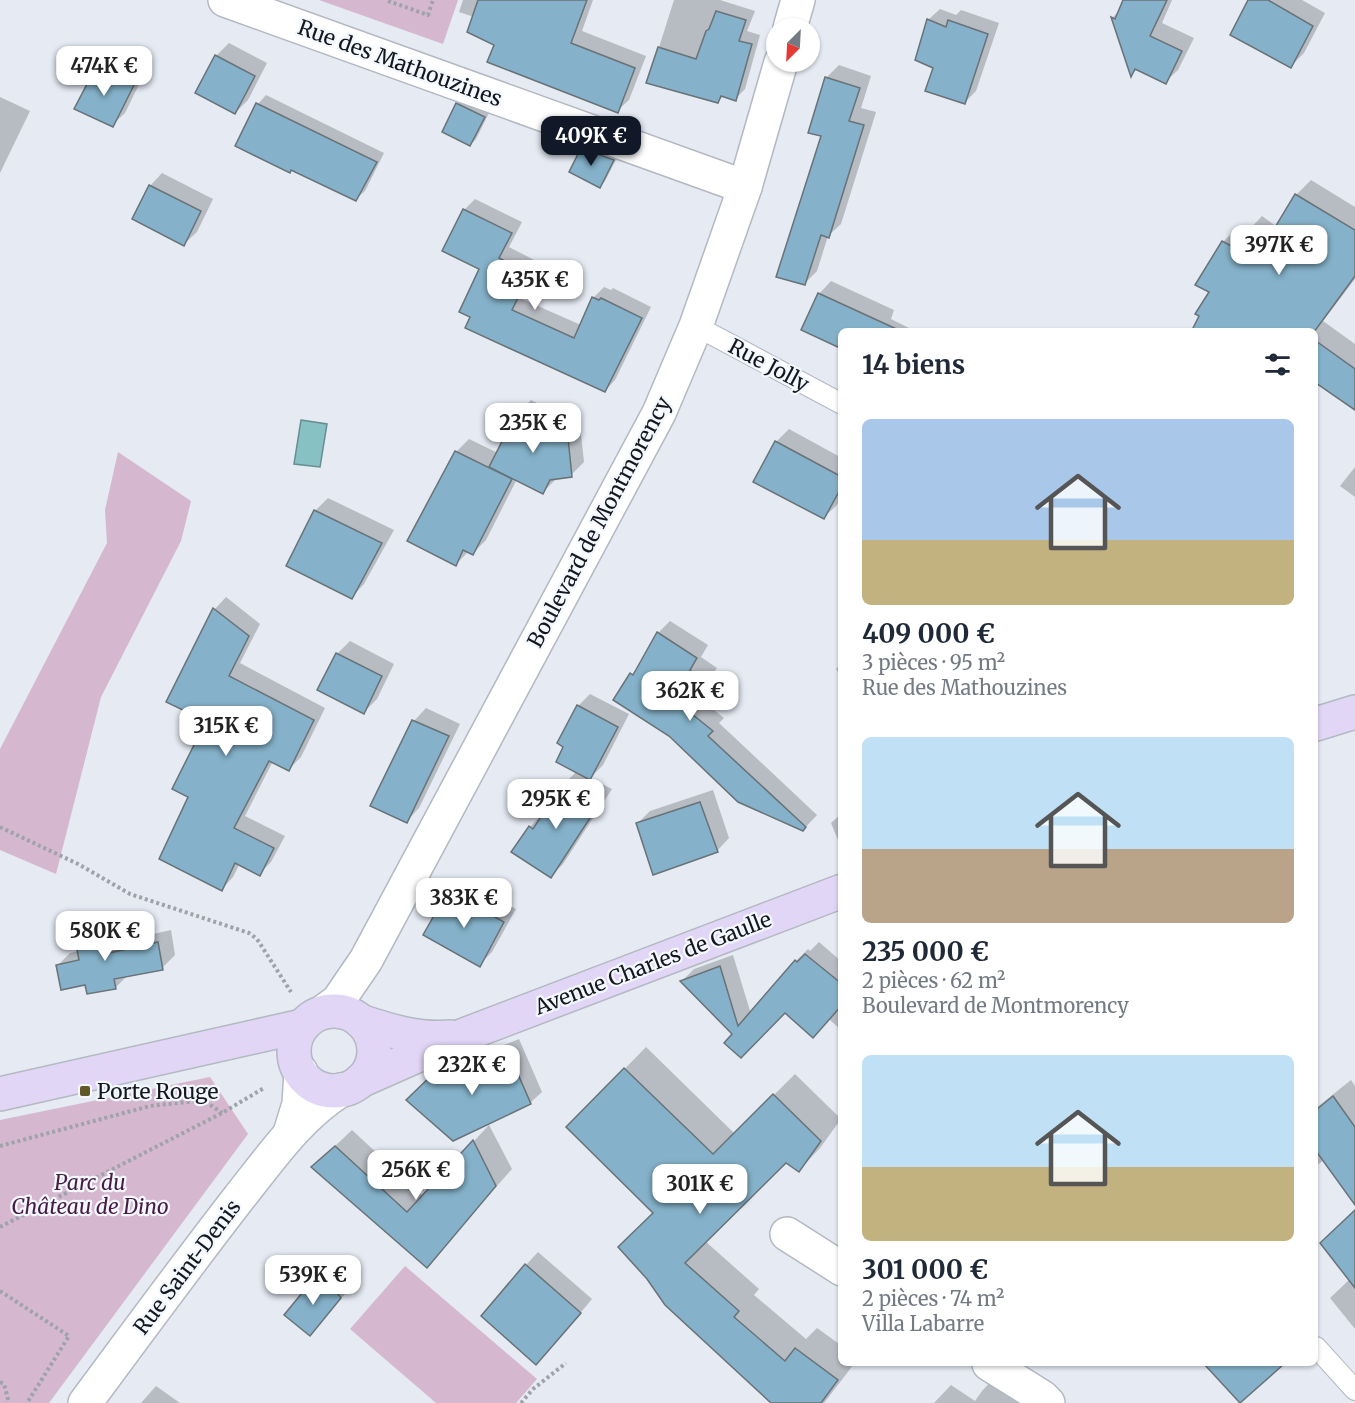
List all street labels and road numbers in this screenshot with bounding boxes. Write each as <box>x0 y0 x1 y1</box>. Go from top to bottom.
street label: Rue des Mathouzines <box>294 13 506 113</box>
street label: Rue Jolly <box>724 333 815 398</box>
street label: Boulevard de Montmorency <box>521 391 677 652</box>
street label: Avenue Charles de Gaulle <box>530 905 775 1021</box>
street label: Rue Saint-Denis <box>127 1194 247 1340</box>

